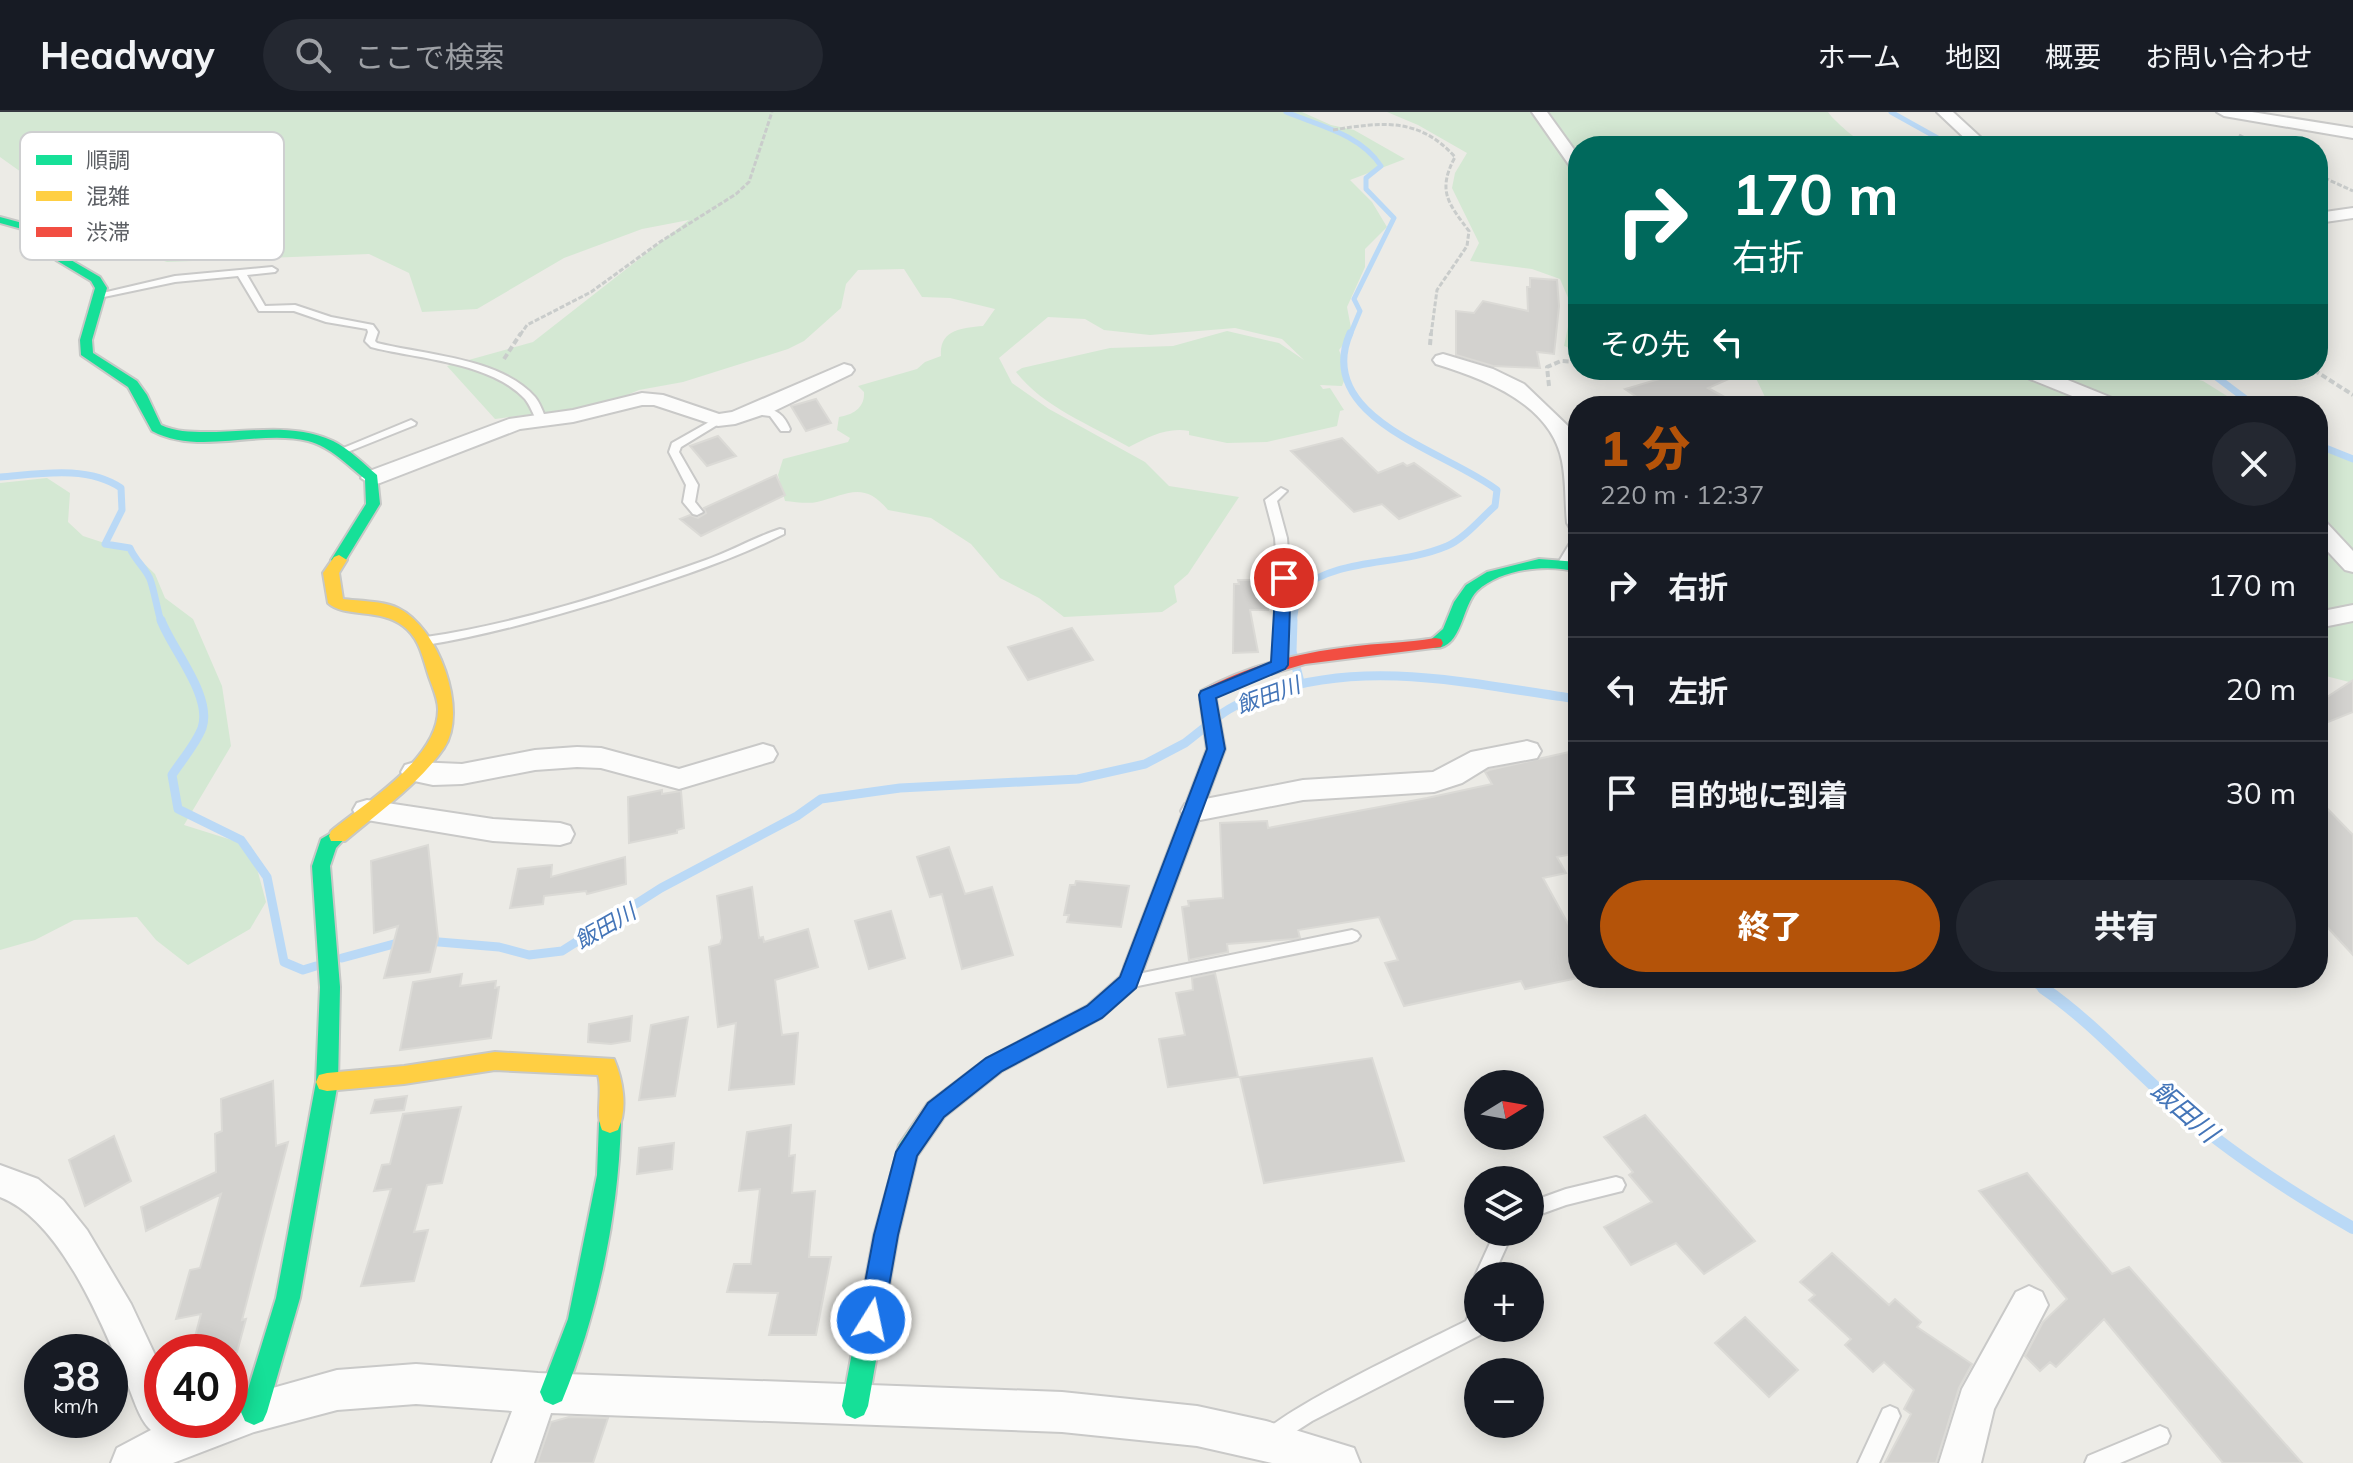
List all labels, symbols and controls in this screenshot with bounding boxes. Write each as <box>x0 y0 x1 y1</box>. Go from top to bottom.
search box <box>263 19 823 91</box>
text: Headway <box>40 31 215 79</box>
icon: search <box>291 33 335 77</box>
text: ここで検索 <box>355 38 505 76</box>
text: ホーム <box>1818 39 1901 74</box>
text: 地図 <box>1945 39 2001 74</box>
text: 概要 <box>2045 39 2101 74</box>
text: お問い合わせ <box>2145 39 2313 74</box>
legend <box>20 132 284 260</box>
text: 順調 <box>86 146 130 174</box>
text: 170 m <box>1732 159 1899 229</box>
icon: right <box>1600 168 1704 272</box>
text: 混雑 <box>86 182 130 210</box>
text: 渋滞 <box>86 218 130 246</box>
text: 右折 <box>1732 234 1804 279</box>
icon: left <box>1706 320 1750 364</box>
text: その先 <box>1600 325 1690 363</box>
text: 1 分 <box>1600 418 1690 478</box>
button: close <box>2212 422 2296 506</box>
text: 220 m · 12:37 <box>1600 478 1764 511</box>
pin <box>1250 544 1318 612</box>
icon: arrive <box>1262 556 1306 600</box>
icon: right <box>1600 563 1644 607</box>
text: 170 m <box>2208 566 2296 604</box>
text: 右折 <box>1668 568 1728 606</box>
icon: left <box>1600 667 1644 711</box>
water label: 飯田川 <box>1232 670 1306 719</box>
text: 20 m <box>2226 670 2296 708</box>
text: 左折 <box>1668 672 1728 710</box>
icon: arrive <box>1600 771 1644 815</box>
text: 30 m <box>2226 774 2296 812</box>
text: 目的地に到着 <box>1668 776 1848 814</box>
button: 終了 <box>1600 880 1940 972</box>
button: 共有 <box>1956 880 2296 972</box>
water label: 飯田川 <box>569 896 642 955</box>
north arrow <box>1464 1070 1544 1150</box>
map controls <box>1464 1070 1544 1438</box>
water label: 飯田川 <box>2145 1073 2228 1151</box>
button: layers <box>1464 1166 1544 1246</box>
button: + <box>1464 1262 1544 1342</box>
position arrow <box>829 1278 913 1362</box>
speed limit sign: 40 <box>144 1334 248 1438</box>
text: 38 <box>52 1351 100 1401</box>
button: − <box>1464 1358 1544 1438</box>
text: km/h <box>53 1393 99 1418</box>

